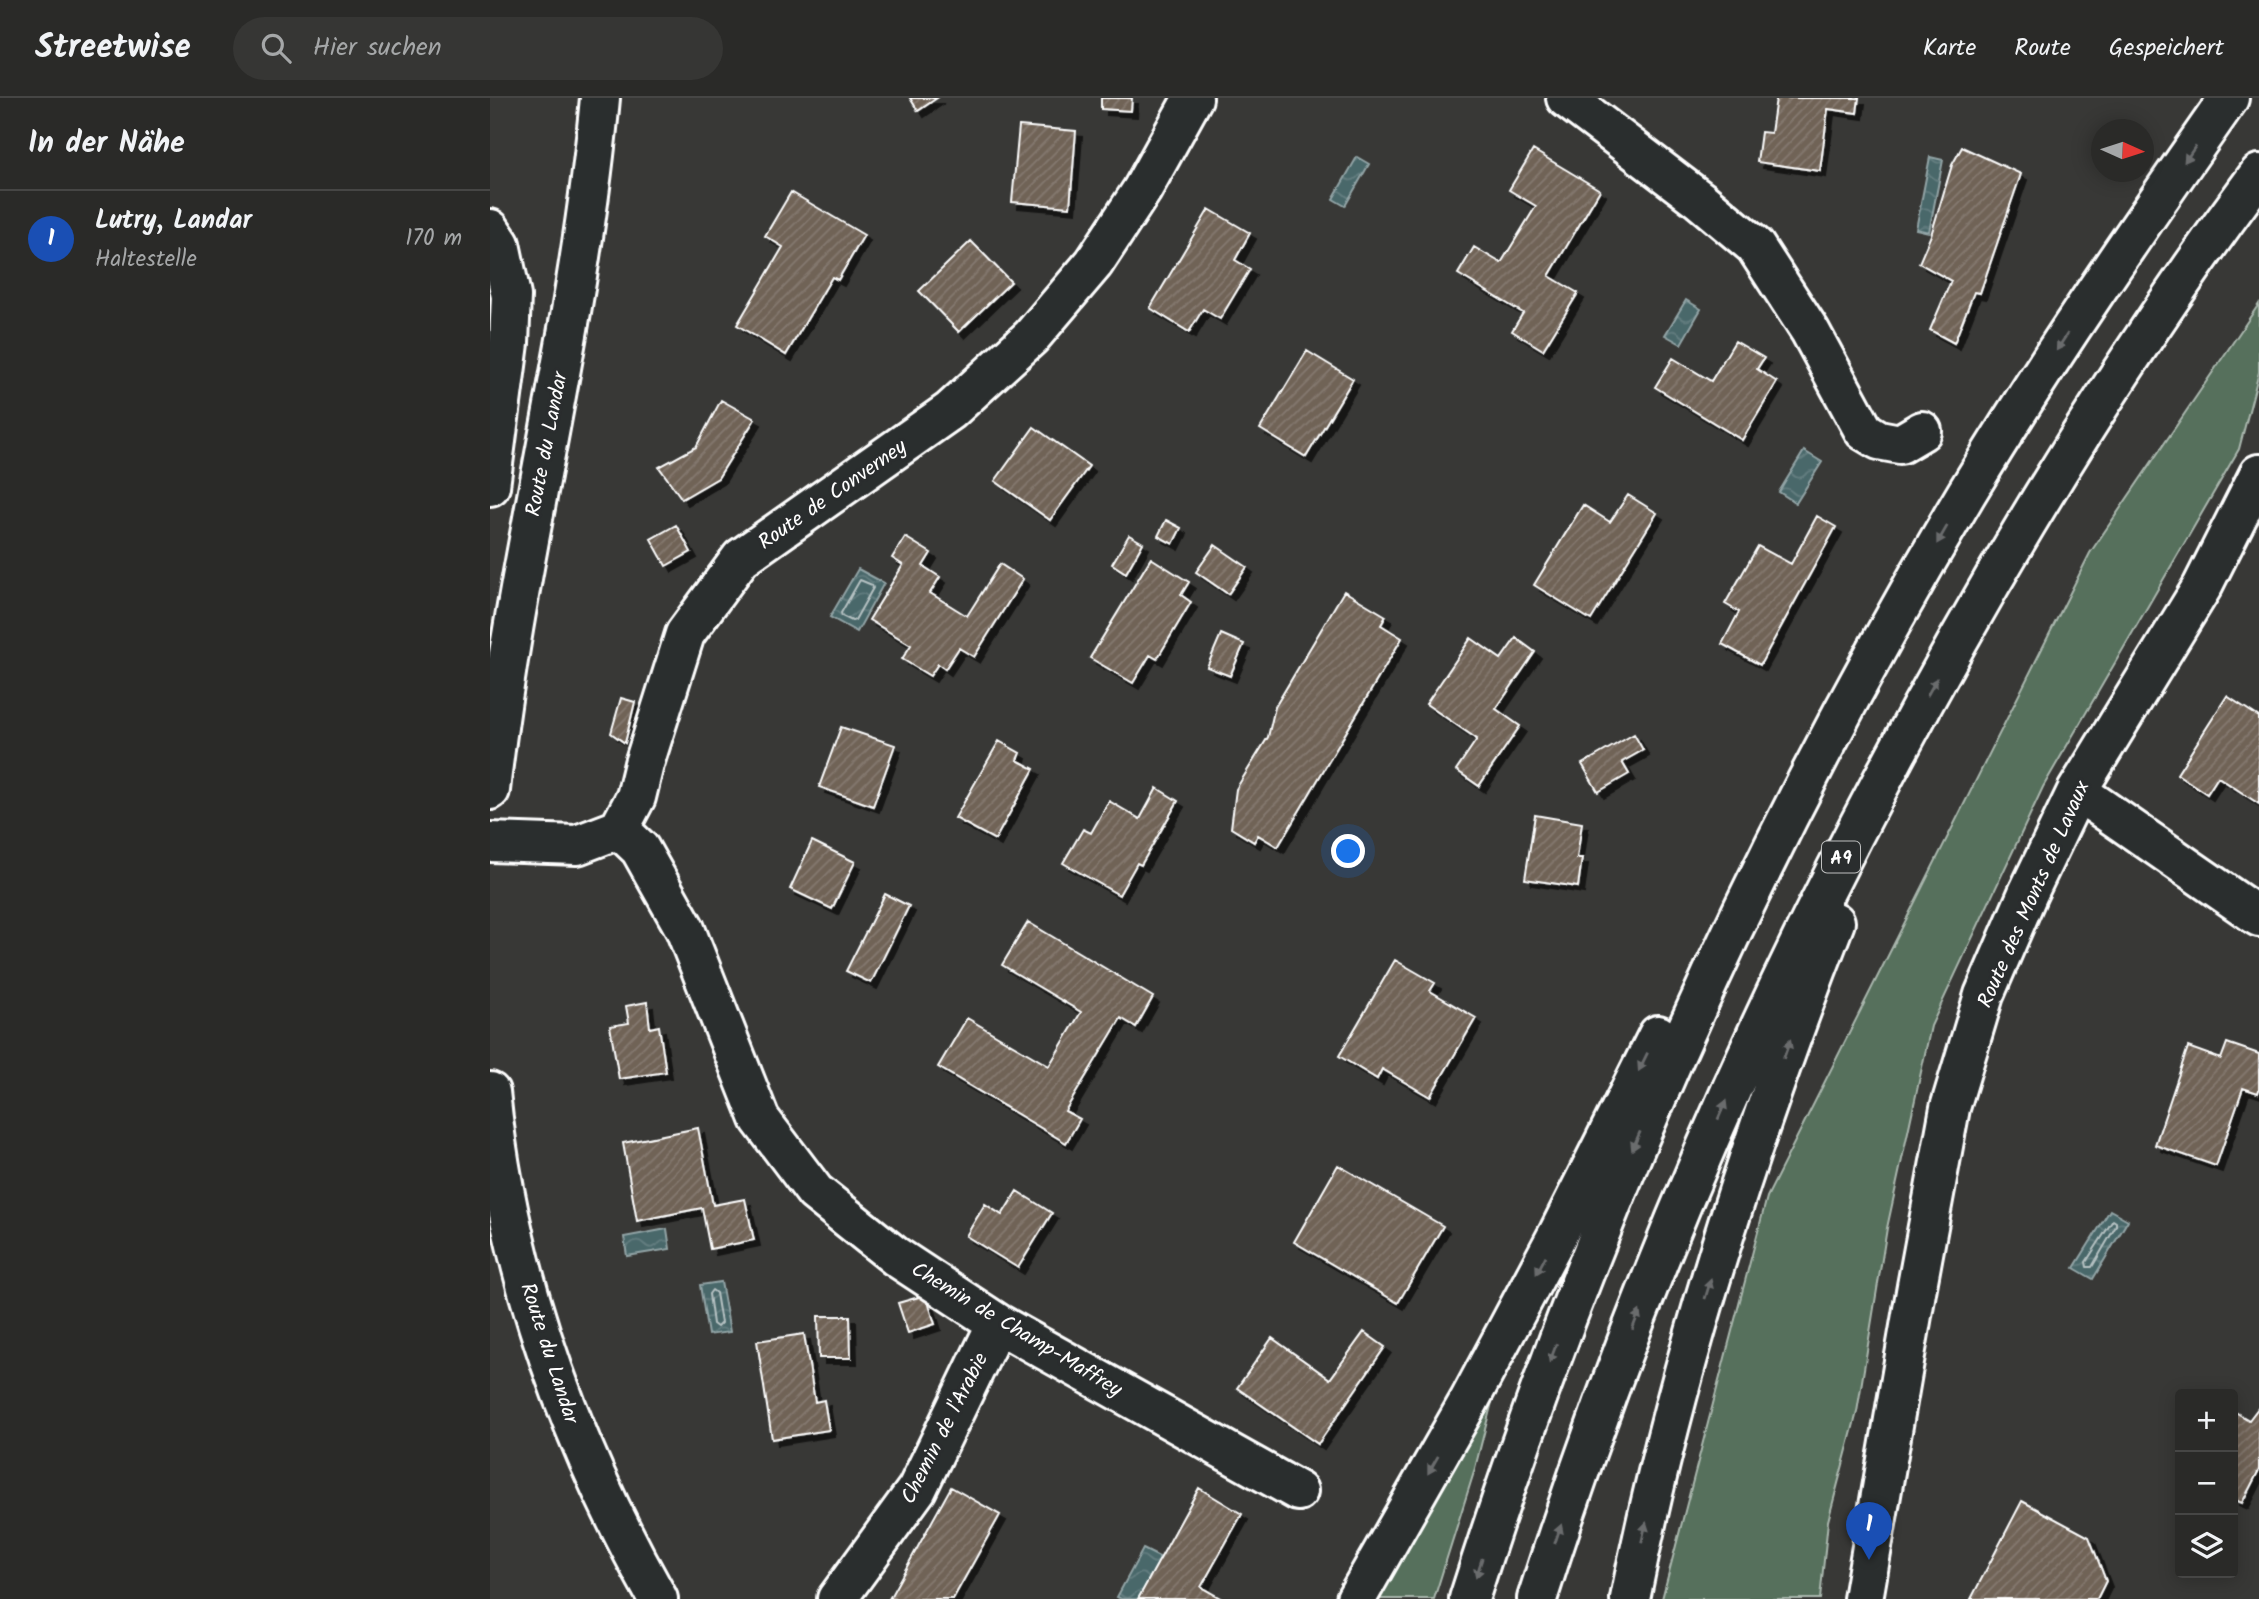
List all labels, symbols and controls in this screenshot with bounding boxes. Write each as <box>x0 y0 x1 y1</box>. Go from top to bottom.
search box <box>233 17 723 80</box>
text: Streetwise <box>35 22 191 75</box>
text: Hier suchen <box>313 27 442 69</box>
icon: search <box>257 29 295 67</box>
text: Karte <box>1923 29 1976 68</box>
text: Route <box>2014 29 2071 68</box>
text: Gespeichert <box>2109 29 2224 68</box>
north arrow <box>2091 119 2154 182</box>
text: In der Nähe <box>28 120 185 168</box>
one-way arrow <box>2183 145 2197 163</box>
text: Lutry, Landar <box>95 200 252 242</box>
text: 1 <box>48 221 54 257</box>
text: 170 m <box>405 221 462 257</box>
text: Haltestelle <box>95 242 197 278</box>
one-way arrow <box>2055 333 2069 351</box>
street label: Route du Landar <box>517 368 578 519</box>
street label: Route de Converney <box>752 431 914 559</box>
one-way arrow <box>1936 526 1948 545</box>
one-way arrow <box>1926 677 1938 697</box>
street label: Route des Monts de Lavaux <box>1969 775 2100 1013</box>
your location <box>1331 834 1365 868</box>
road number: A9 <box>1822 842 1860 872</box>
one-way arrow <box>1781 1039 1792 1060</box>
one-way arrow <box>1637 1052 1648 1072</box>
one-way arrow <box>1716 1100 1728 1120</box>
one-way arrow <box>1630 1131 1641 1152</box>
street label: Chemin de Champ-Maffrey <box>904 1254 1128 1407</box>
one-way arrow <box>1535 1256 1547 1275</box>
one-way arrow <box>1704 1278 1714 1299</box>
street label: Route du Landar <box>510 1279 587 1429</box>
one-way arrow <box>1630 1310 1641 1331</box>
one-way arrow <box>1547 1342 1558 1363</box>
street label: Chemin de l'Arabie <box>893 1347 998 1510</box>
map controls <box>2175 1389 2238 1578</box>
button: + <box>2175 1389 2238 1452</box>
button: − <box>2175 1452 2238 1515</box>
one-way arrow <box>1427 1456 1439 1475</box>
pin: 1 <box>1846 1502 1892 1560</box>
button: layers <box>2175 1515 2238 1578</box>
one-way arrow <box>1639 1521 1650 1543</box>
one-way arrow <box>1553 1524 1564 1545</box>
one-way arrow <box>1473 1558 1483 1579</box>

